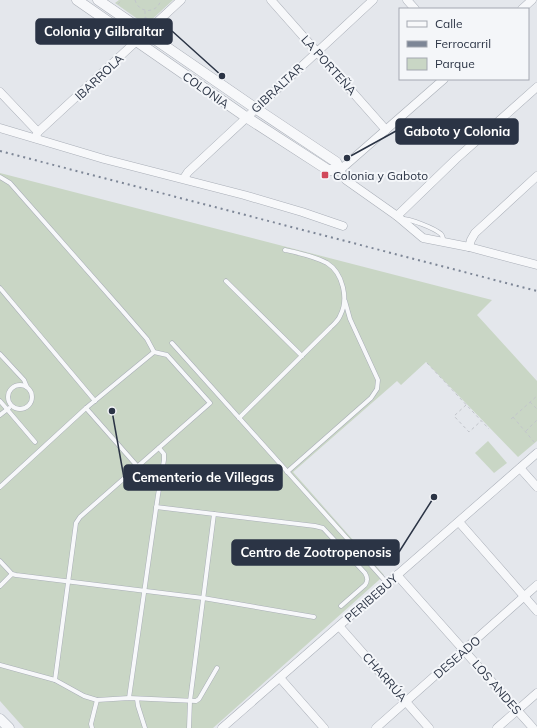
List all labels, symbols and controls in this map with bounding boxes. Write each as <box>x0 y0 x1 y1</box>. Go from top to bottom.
legend <box>399 8 529 80</box>
text: Calle <box>435 16 462 31</box>
callout: Colonia y Gilbraltar <box>36 19 172 44</box>
text: Colonia y Gilbraltar <box>44 23 165 40</box>
street label: LA PORTEÑA <box>298 32 360 98</box>
text: Ferrocarril <box>435 36 491 51</box>
street label: IBARROLA <box>72 51 127 103</box>
text: Parque <box>435 56 475 71</box>
street label: GIBRALTAR <box>248 60 306 116</box>
street label: COLONIA <box>180 69 232 112</box>
callout: Gaboto y Colonia <box>396 119 518 144</box>
text: Gaboto y Colonia <box>404 123 510 140</box>
place label: Colonia y Gaboto <box>333 168 428 183</box>
marker: Colonia y Gaboto <box>320 170 330 180</box>
callout: Cementerio de Villegas <box>124 465 282 490</box>
text: Cementerio de Villegas <box>132 469 274 485</box>
callout: Centro de Zootropenosis <box>232 540 399 565</box>
text: Centro de Zootropenosis <box>240 544 392 560</box>
street label: PERIBEBUY <box>341 570 401 625</box>
street label: DESEADO <box>430 633 484 681</box>
street label: CHARRÚA <box>360 649 411 705</box>
street label: LOS ANDES <box>469 657 525 717</box>

